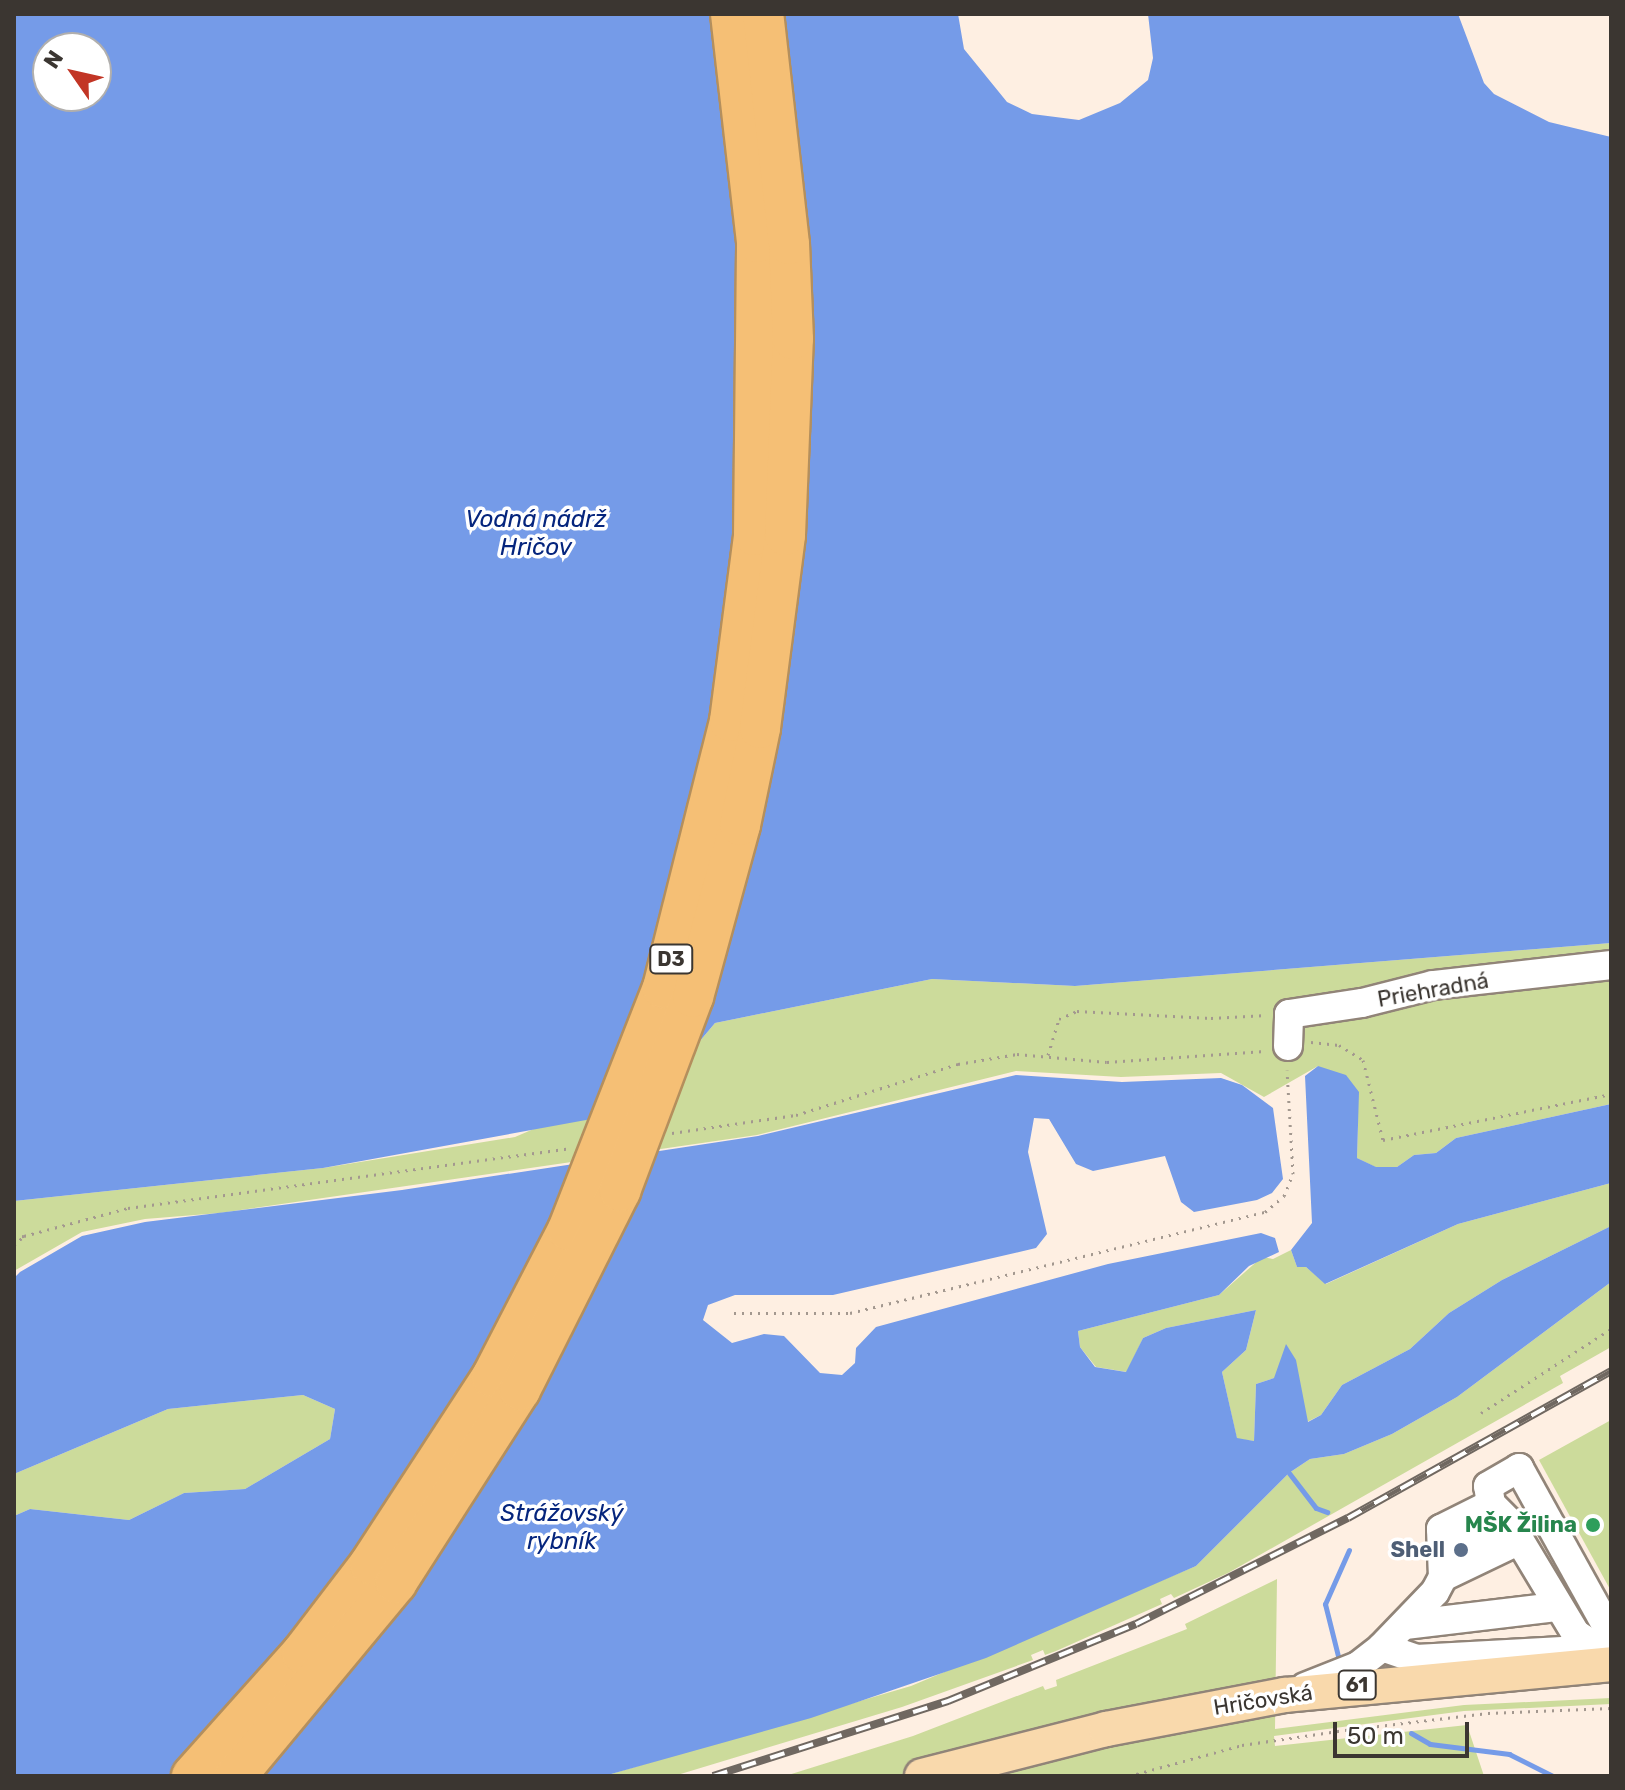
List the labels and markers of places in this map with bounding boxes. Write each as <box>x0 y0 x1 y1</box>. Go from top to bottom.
place label: MŠK Žilina <box>1465 1512 1577 1538</box>
marker: MŠK Žilina <box>1584 1516 1602 1534</box>
place label: Shell <box>1390 1537 1445 1563</box>
marker: Shell <box>1452 1541 1470 1559</box>

